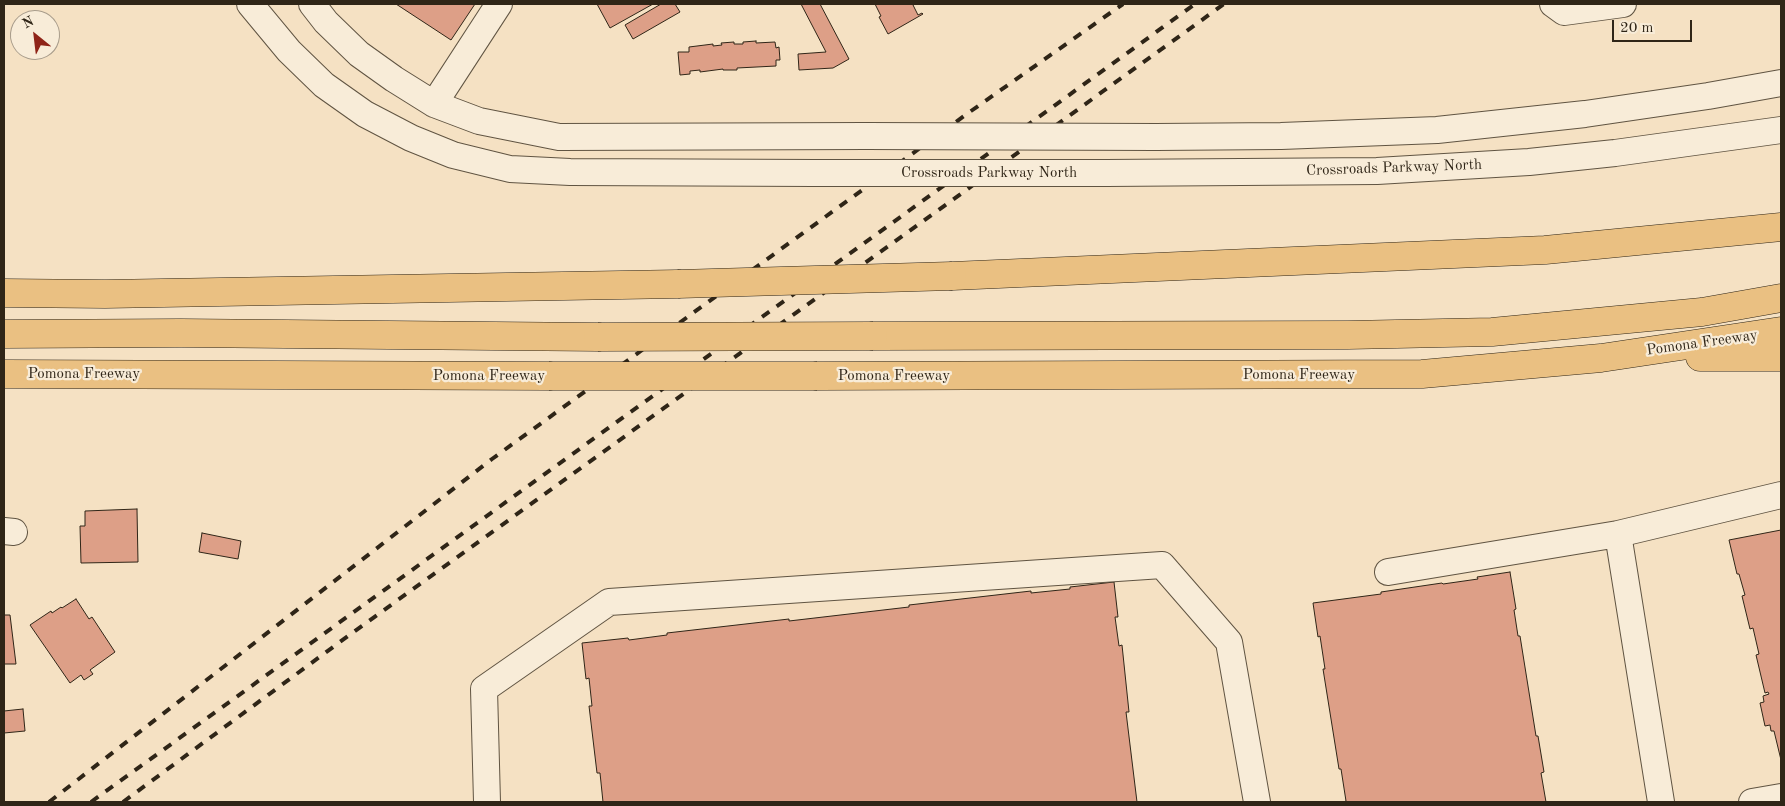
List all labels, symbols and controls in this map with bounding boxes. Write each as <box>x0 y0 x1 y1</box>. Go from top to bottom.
north arrow <box>10 10 60 60</box>
scale bar <box>1615 10 1695 42</box>
text: N <box>20 14 36 31</box>
text: 20 m <box>1620 21 1654 36</box>
street label: Crossroads Parkway North <box>1306 156 1482 180</box>
street label: Crossroads Parkway North <box>901 164 1077 182</box>
street label: Pomona Freeway <box>1645 326 1759 360</box>
street label: Pomona Freeway <box>28 365 140 383</box>
street label: Pomona Freeway <box>1243 366 1355 384</box>
street label: Pomona Freeway <box>433 367 545 385</box>
street label: Pomona Freeway <box>838 367 950 385</box>

